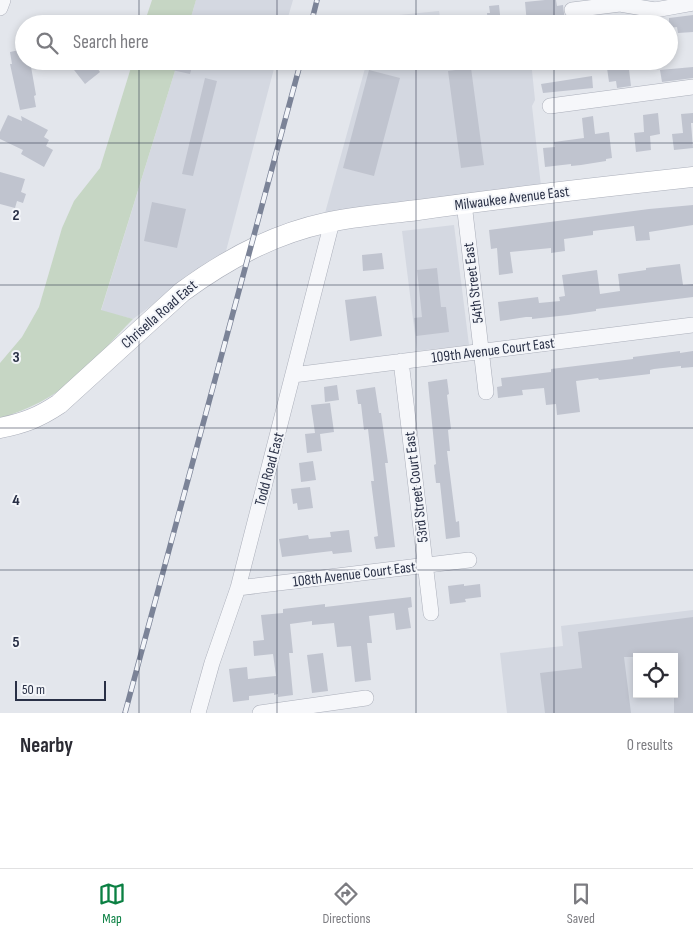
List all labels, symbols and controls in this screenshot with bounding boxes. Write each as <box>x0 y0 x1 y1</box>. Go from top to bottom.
search box <box>15 15 678 70</box>
icon: search <box>33 29 61 57</box>
text: Search here <box>73 31 149 54</box>
street label: Milwaukee Avenue East <box>454 182 571 215</box>
text: 2 <box>12 206 20 225</box>
street label: 54th Street East <box>459 241 488 325</box>
street label: Chrisella Road East <box>117 276 202 353</box>
street label: 109th Avenue Court East <box>430 333 556 367</box>
text: 3 <box>12 348 20 367</box>
street label: Todd Road East <box>251 430 289 508</box>
street label: 53rd Street Court East <box>400 430 433 544</box>
text: 4 <box>12 491 20 510</box>
street label: 108th Avenue Court East <box>291 557 417 591</box>
text: 5 <box>12 633 20 652</box>
map controls <box>633 653 678 698</box>
button: locate <box>633 653 678 698</box>
scale bar <box>15 678 106 701</box>
text: 50 m <box>22 681 45 698</box>
text: Nearby <box>20 733 73 758</box>
text: 0 results <box>627 736 673 755</box>
tab: Map <box>98 880 126 927</box>
tab: Directions <box>322 880 371 927</box>
tab: Saved <box>567 880 595 927</box>

